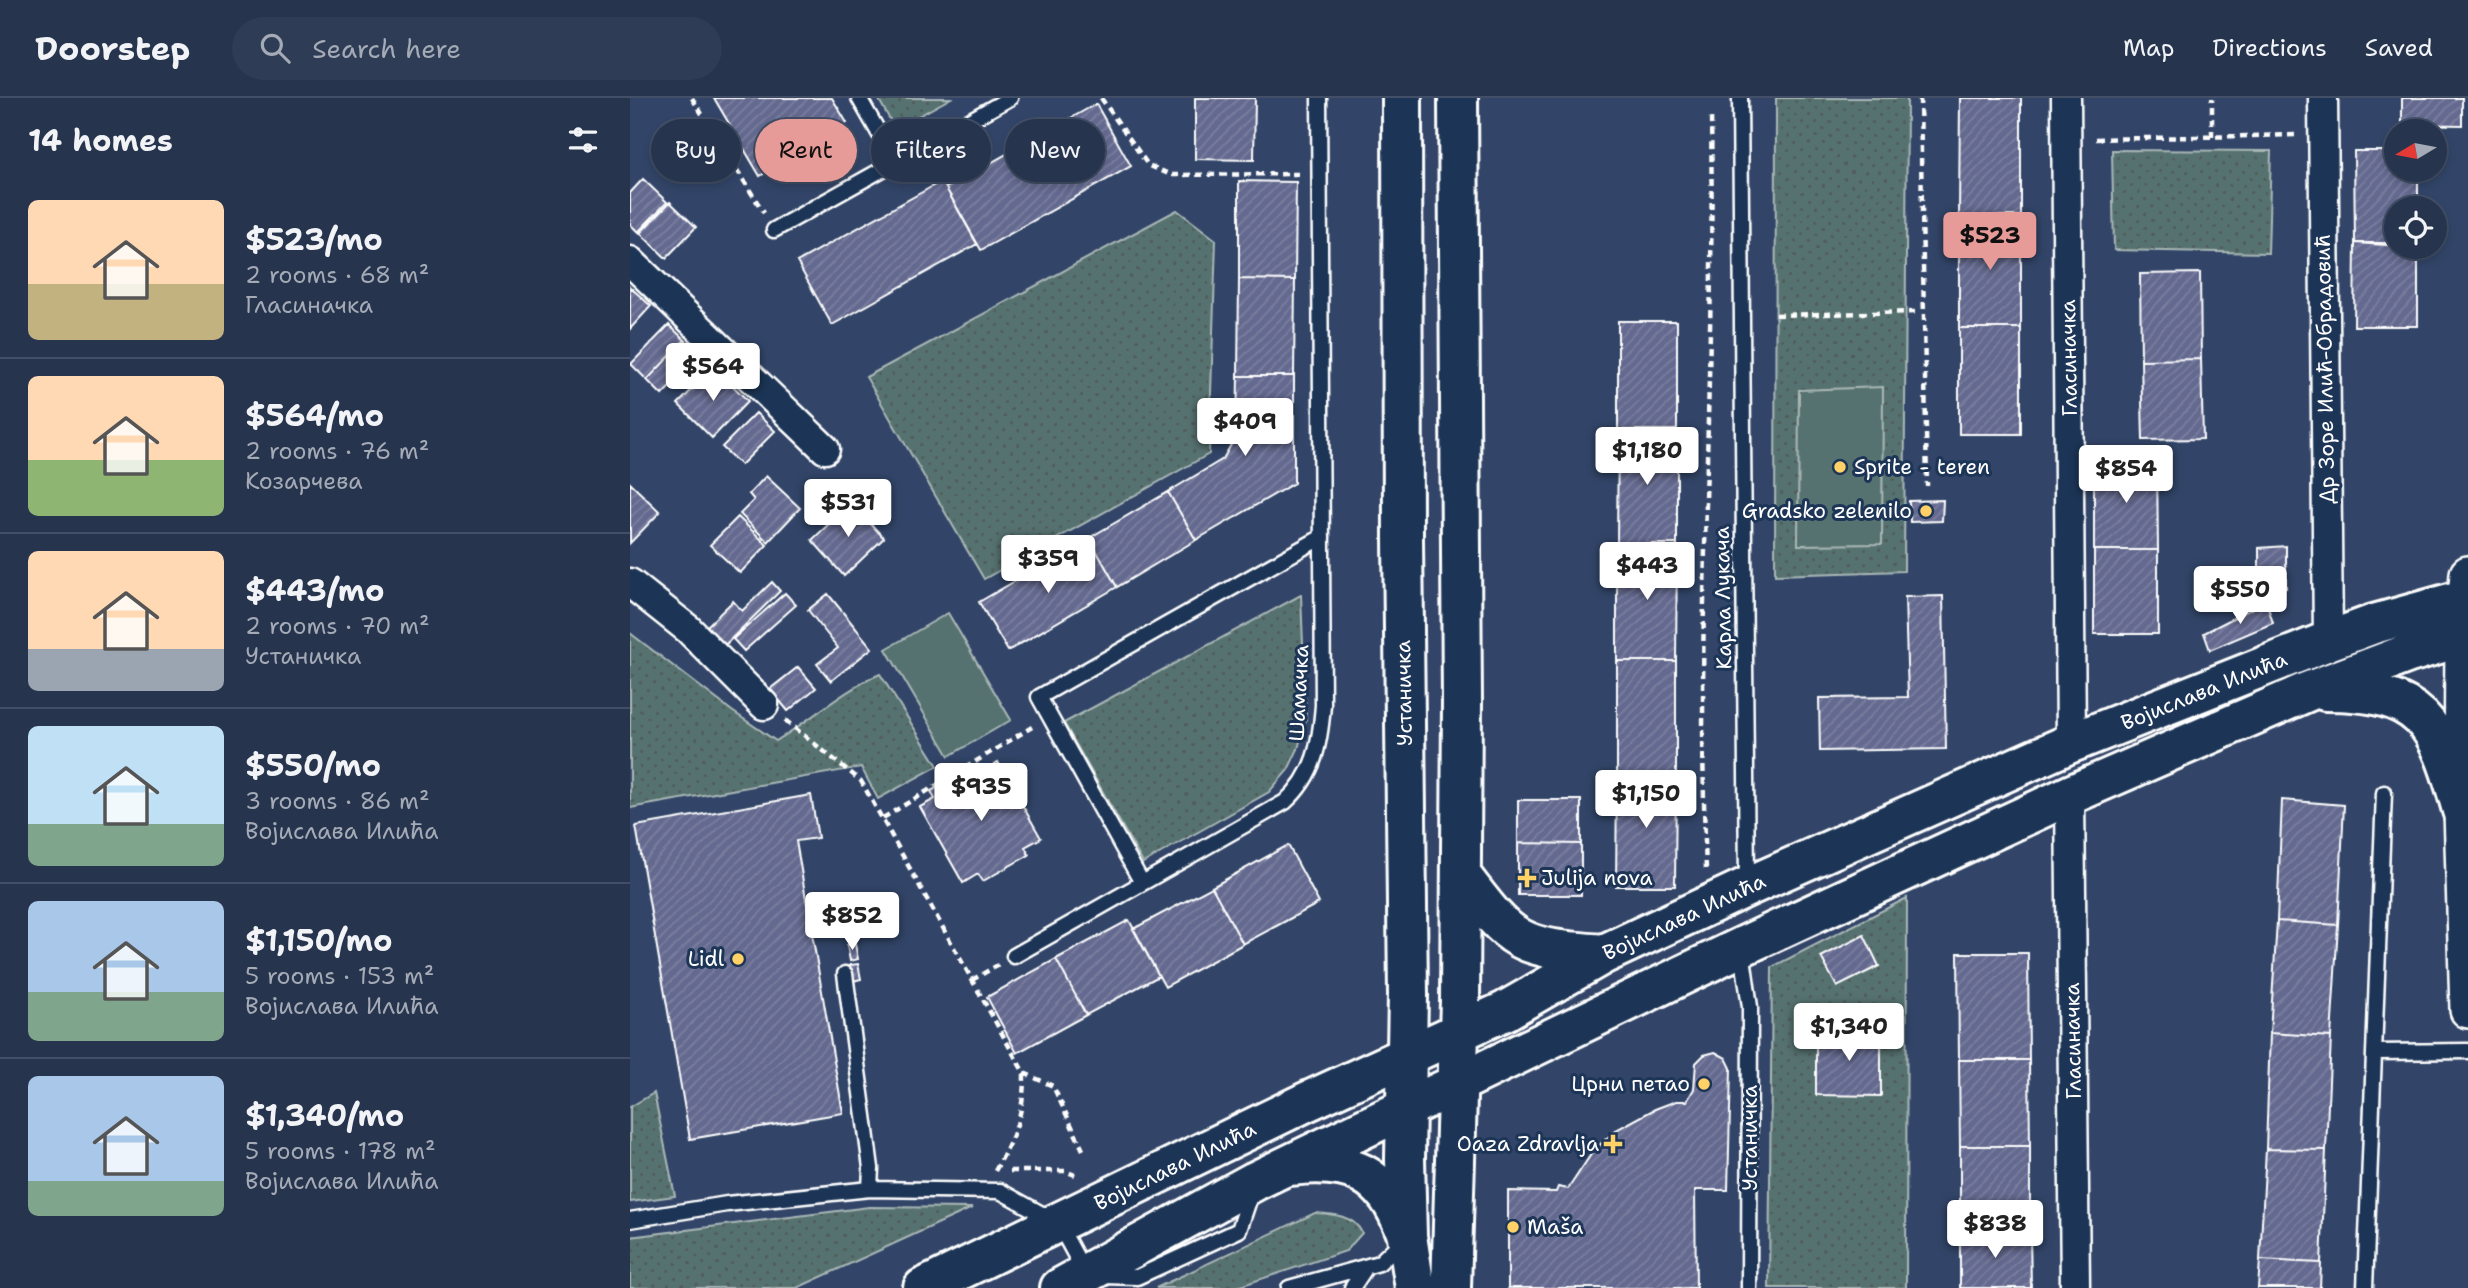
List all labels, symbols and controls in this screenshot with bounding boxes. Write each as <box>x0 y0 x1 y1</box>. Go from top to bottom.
search box <box>232 17 722 80</box>
text: Doorstep <box>35 26 190 71</box>
icon: search <box>256 29 294 67</box>
text: Search here <box>312 31 461 66</box>
text: Map <box>2123 32 2174 64</box>
text: Directions <box>2212 32 2327 64</box>
text: Saved <box>2365 32 2433 64</box>
chip: Buy <box>651 119 741 182</box>
chip: Rent <box>755 119 857 182</box>
chip: Filters <box>871 119 991 182</box>
chip: New <box>1005 119 1105 182</box>
north arrow <box>2384 119 2446 182</box>
map controls <box>2384 119 2447 259</box>
text: 14 homes <box>28 120 173 161</box>
icon: filters <box>564 121 602 159</box>
button: locate <box>2384 196 2447 259</box>
pin: $523 <box>1949 212 2031 272</box>
text: $523/mo <box>245 219 383 260</box>
text: $523 <box>1959 220 2021 250</box>
icon: home <box>84 228 168 312</box>
street label: Др Зоре Илић-Обрадовић <box>2309 234 2341 504</box>
text: 2 rooms · 68 m² <box>245 260 429 290</box>
text: Гласиначка <box>245 290 373 320</box>
street label: Гласиначка <box>2054 299 2084 417</box>
pin: $564 <box>672 344 754 403</box>
text: $564 <box>682 351 744 381</box>
text: $564/mo <box>245 395 384 436</box>
pin: $409 <box>1204 398 1286 458</box>
icon: home <box>84 404 168 488</box>
text: $409 <box>1213 406 1277 436</box>
pin: $1,180 <box>1590 428 1704 487</box>
text: $1,180 <box>1612 435 1682 465</box>
text: 2 rooms · 76 m² <box>245 436 429 466</box>
pin: $854 <box>2085 446 2167 505</box>
place label: Sprite - teren <box>1854 453 1990 481</box>
text: $854 <box>2095 453 2157 483</box>
marker: Sprite - teren <box>1832 459 1848 475</box>
text: Козарчева <box>245 466 363 496</box>
pin: $531 <box>807 480 889 539</box>
text: $531 <box>820 487 876 517</box>
place label: Gradsko zelenilo <box>1742 497 1912 525</box>
marker: Gradsko zelenilo <box>1918 503 1934 519</box>
street label: Карла Лукача <box>1708 526 1738 670</box>
pin: $359 <box>1007 536 1089 595</box>
pin: $443 <box>1606 542 1688 602</box>
text: $359 <box>1017 543 1079 573</box>
text: $443 <box>1616 550 1678 580</box>
pin: $550 <box>2199 566 2281 626</box>
text: $443/mo <box>245 570 384 611</box>
text: $550 <box>2210 574 2270 604</box>
icon: home <box>84 579 168 663</box>
text: 2 rooms · 70 m² <box>245 611 430 641</box>
street label: Устаничка <box>1389 640 1419 746</box>
text: Устаничка <box>245 641 361 671</box>
street label: Шамачка <box>1282 644 1316 742</box>
street label: Војислава Илића <box>2117 645 2291 737</box>
text: $550/mo <box>245 745 381 786</box>
icon: home <box>84 754 168 838</box>
pin: $935 <box>940 764 1022 823</box>
pin: $1,150 <box>1589 770 1703 830</box>
text: $935 <box>950 771 1012 801</box>
text: $1,150 <box>1611 778 1681 808</box>
text: 3 rooms · 86 m² <box>245 786 430 816</box>
text: Војислава Илића <box>245 816 438 846</box>
place label: Julija nova <box>1541 864 1653 892</box>
street label: Војислава Илића <box>1598 867 1770 967</box>
marker: Julija nova <box>1519 870 1535 886</box>
pin: $852 <box>811 892 893 952</box>
text: $852 <box>821 900 883 930</box>
text: $1,150/mo <box>245 920 392 961</box>
icon: home <box>84 929 168 1013</box>
place label: Lidl <box>688 945 725 973</box>
marker: Lidl <box>730 951 746 967</box>
text: 5 rooms · 153 m² <box>245 961 434 991</box>
street label: Гласиначка <box>2058 982 2088 1100</box>
text: Војислава Илића <box>245 991 438 1021</box>
pin: $1,340 <box>1792 1004 1906 1063</box>
text: $1,340 <box>1810 1011 1888 1041</box>
place label: Црни петао <box>1571 1070 1690 1098</box>
marker: Црни петао <box>1696 1076 1712 1092</box>
street label: Устаничка <box>1736 1085 1764 1191</box>
text: $1,340/mo <box>245 1095 404 1136</box>
icon: home <box>84 1104 168 1188</box>
street label: Војислава Илића <box>1089 1115 1261 1217</box>
place label: Oaza Zdravlja <box>1457 1130 1599 1158</box>
text: 5 rooms · 178 m² <box>245 1136 436 1166</box>
marker: Oaza Zdravlja <box>1605 1136 1621 1152</box>
text: Војислава Илића <box>245 1166 438 1196</box>
pin: $838 <box>1954 1200 2036 1260</box>
text: $838 <box>1963 1208 2027 1238</box>
place label: Maša <box>1527 1213 1583 1241</box>
marker: Maša <box>1505 1219 1521 1235</box>

